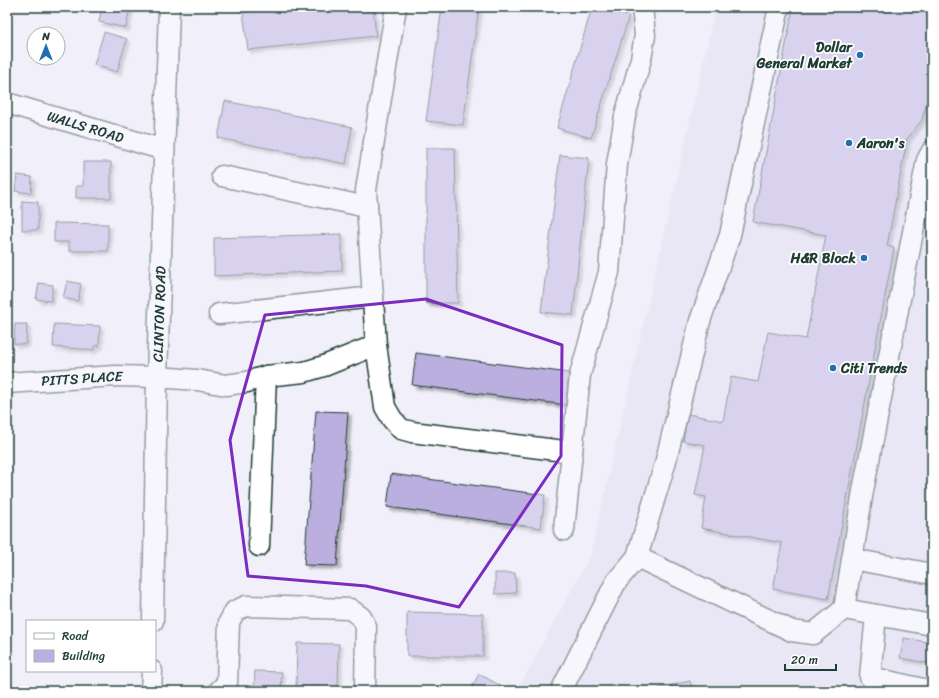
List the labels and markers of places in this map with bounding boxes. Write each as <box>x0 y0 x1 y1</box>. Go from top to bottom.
place label: Dollar General Market <box>755 35 853 76</box>
marker: Dollar General Market <box>855 50 865 60</box>
place label: Aaron's <box>856 131 905 156</box>
marker: Aaron's <box>844 138 854 148</box>
place label: H&R Block <box>790 246 857 271</box>
marker: H&R Block <box>859 253 869 263</box>
place label: Citi Trends <box>840 356 908 381</box>
marker: Citi Trends <box>828 363 838 373</box>

